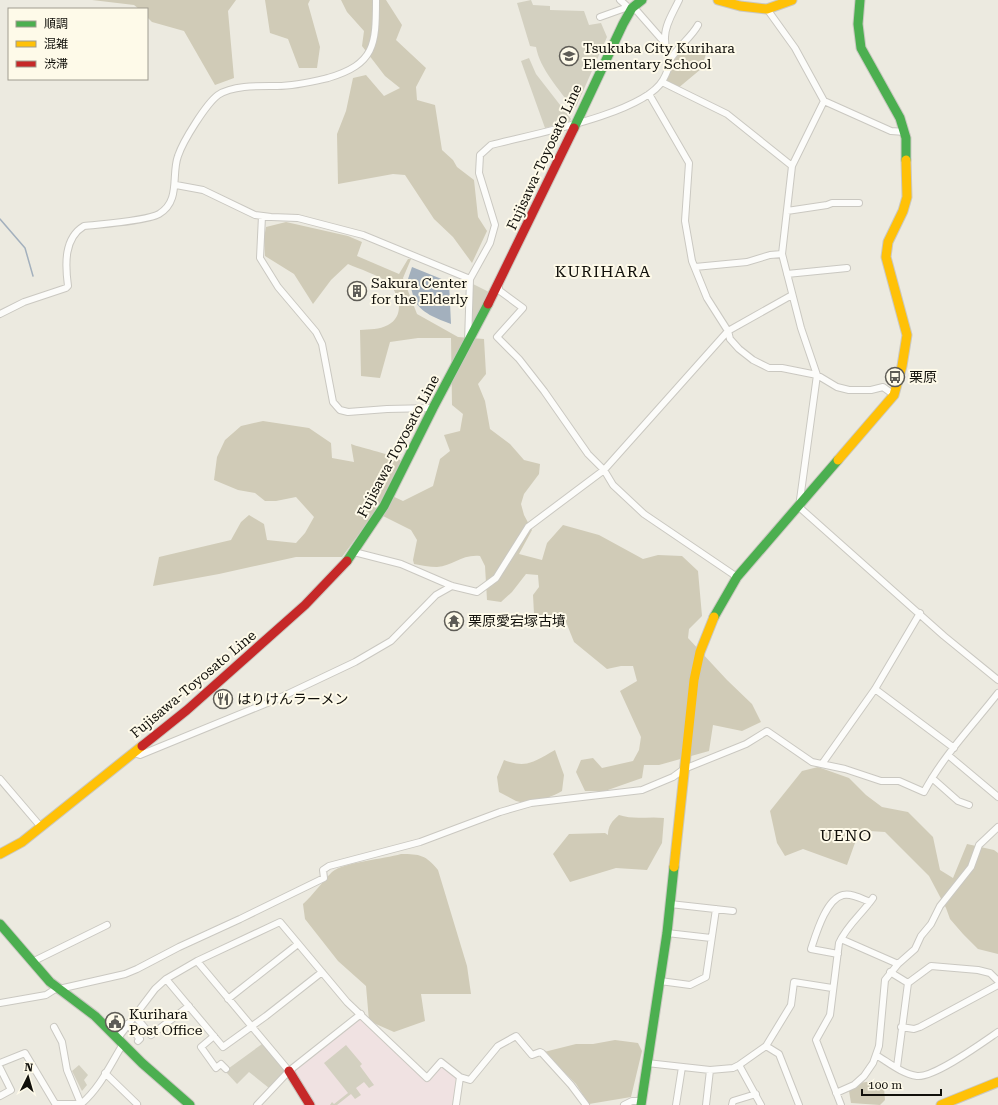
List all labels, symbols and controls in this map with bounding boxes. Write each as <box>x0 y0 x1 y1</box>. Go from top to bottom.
legend <box>8 8 148 80</box>
text: 順調 <box>44 17 68 31</box>
text: 混雑 <box>44 37 68 51</box>
place label: Tsukuba City Kurihara Elementary School <box>583 40 735 72</box>
school or university icon: Tsukuba City Kurihara Elementary School <box>558 45 580 67</box>
text: 渋滞 <box>44 57 68 71</box>
street label: Fujisawa-Toyosato Line <box>503 81 585 232</box>
district label: KURIHARA <box>555 262 651 281</box>
place label: Sakura Center for the Elderly <box>371 275 469 307</box>
building icon: Sakura Center for the Elderly <box>346 280 368 302</box>
bus stop icon: 栗原 <box>884 366 906 388</box>
place label: 栗原 <box>909 369 937 385</box>
street label: Fujisawa-Toyosato Line <box>354 372 442 520</box>
temple icon: 栗原愛宕塚古墳 <box>443 610 465 632</box>
place label: 栗原愛宕塚古墳 <box>468 613 566 629</box>
street label: Fujisawa-Toyosato Line <box>127 627 259 741</box>
restaurant icon: はりけんラーメン <box>212 688 234 710</box>
place label: はりけんラーメン <box>237 691 348 707</box>
district label: UENO <box>820 826 872 845</box>
place label: Kurihara Post Office <box>129 1006 203 1038</box>
public building icon: Kurihara Post Office <box>104 1011 126 1033</box>
north arrow <box>8 1057 48 1097</box>
text: N <box>24 1061 34 1074</box>
scale bar <box>862 1071 941 1097</box>
text: 100 m <box>868 1078 902 1092</box>

